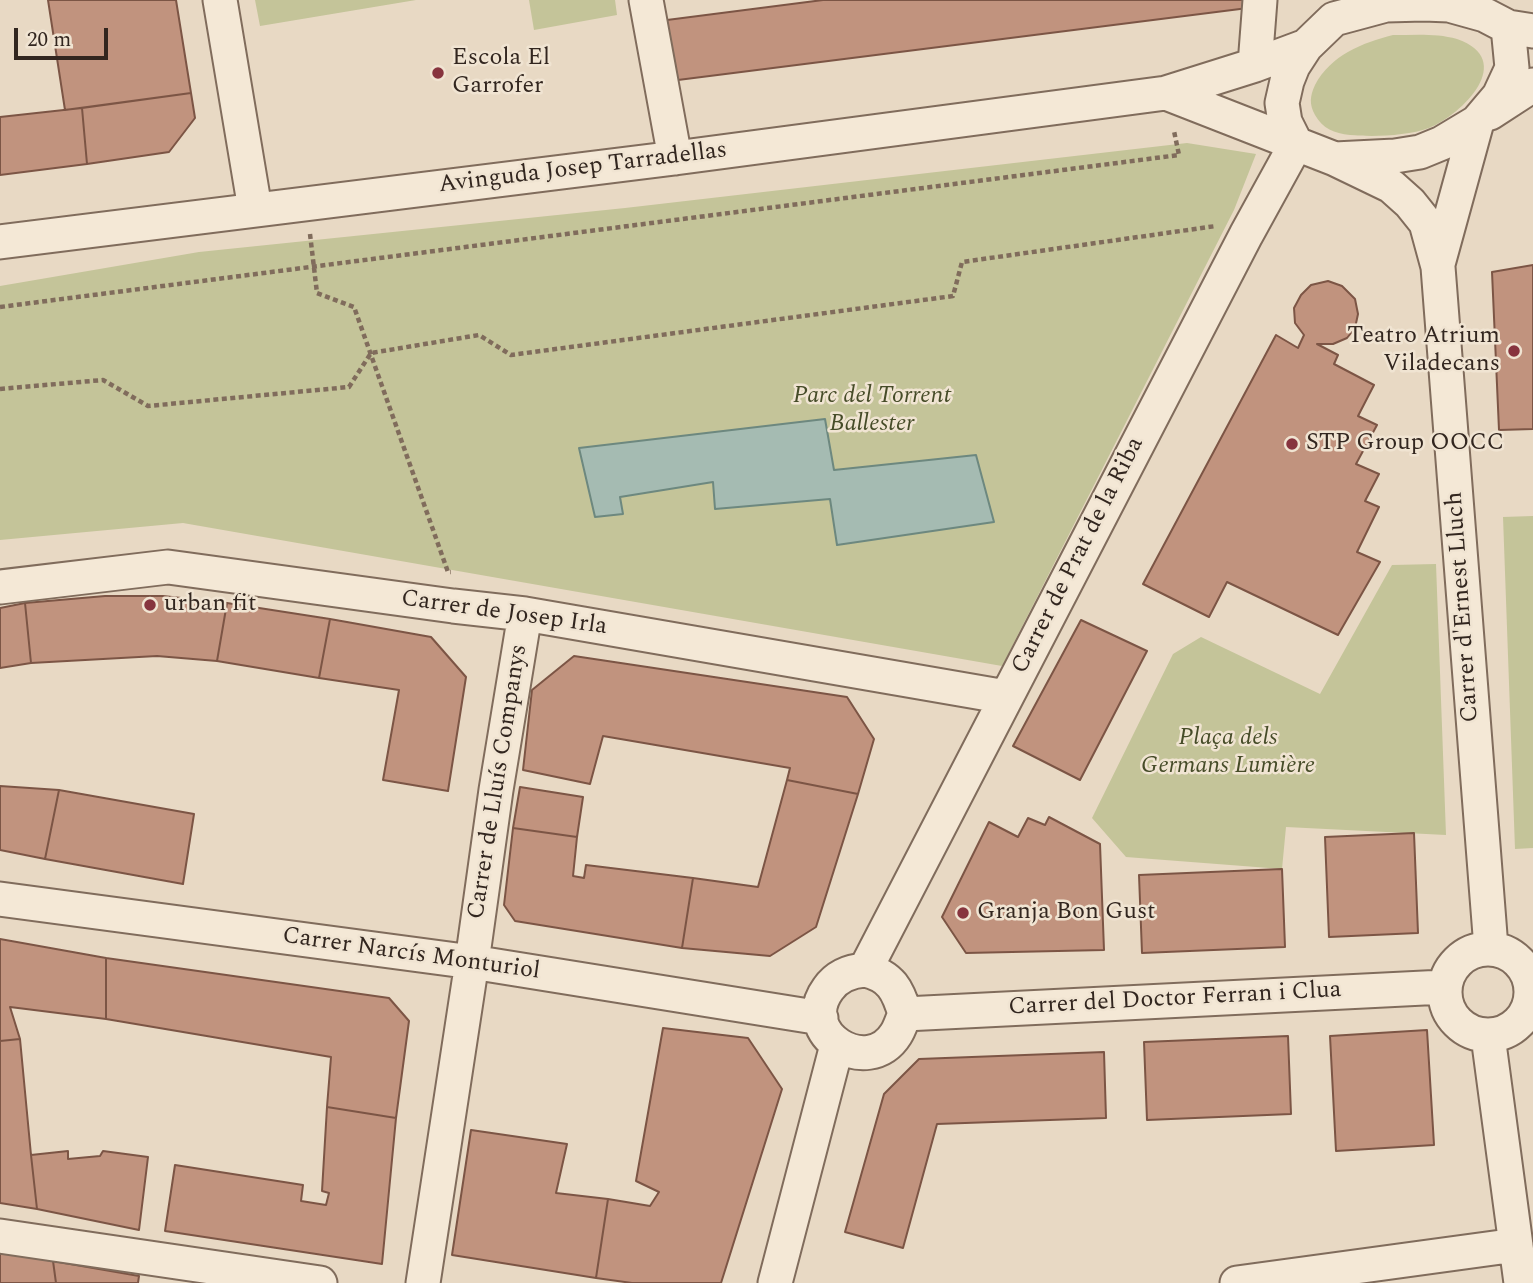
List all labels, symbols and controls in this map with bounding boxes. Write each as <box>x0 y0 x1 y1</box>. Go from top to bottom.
scale bar <box>18 14 112 58</box>
text: 20 m <box>27 24 71 56</box>
place label: Escola El Garrofer <box>452 45 550 101</box>
marker: Escola El Garrofer <box>430 65 446 81</box>
street label: Avinguda Josep Tarradellas <box>437 137 729 201</box>
place label: Teatro Atrium Viladecans <box>1347 323 1500 379</box>
marker: Teatro Atrium Viladecans <box>1506 343 1522 359</box>
park label: Parc del Torrent Ballester <box>793 383 951 439</box>
place label: STP Group OOCC <box>1306 430 1504 458</box>
street label: Carrer de Prat de la Riba <box>1007 433 1151 679</box>
marker: STP Group OOCC <box>1284 436 1300 452</box>
street label: Carrer d'Ernest Lluch <box>1442 491 1486 723</box>
street label: Carrer de Josep Irla <box>399 585 609 643</box>
place label: urban fit <box>164 591 256 619</box>
marker: urban fit <box>142 597 158 613</box>
street label: Carrer de Lluís Companys <box>463 642 535 922</box>
park label: Plaça dels Germans Lumière <box>1141 725 1315 781</box>
place label: Granja Bon Gust <box>977 899 1156 927</box>
marker: Granja Bon Gust <box>955 905 971 921</box>
street label: Carrer Narcís Monturiol <box>280 923 542 987</box>
street label: Carrer del Doctor Ferran i Clua <box>1008 977 1342 1023</box>

